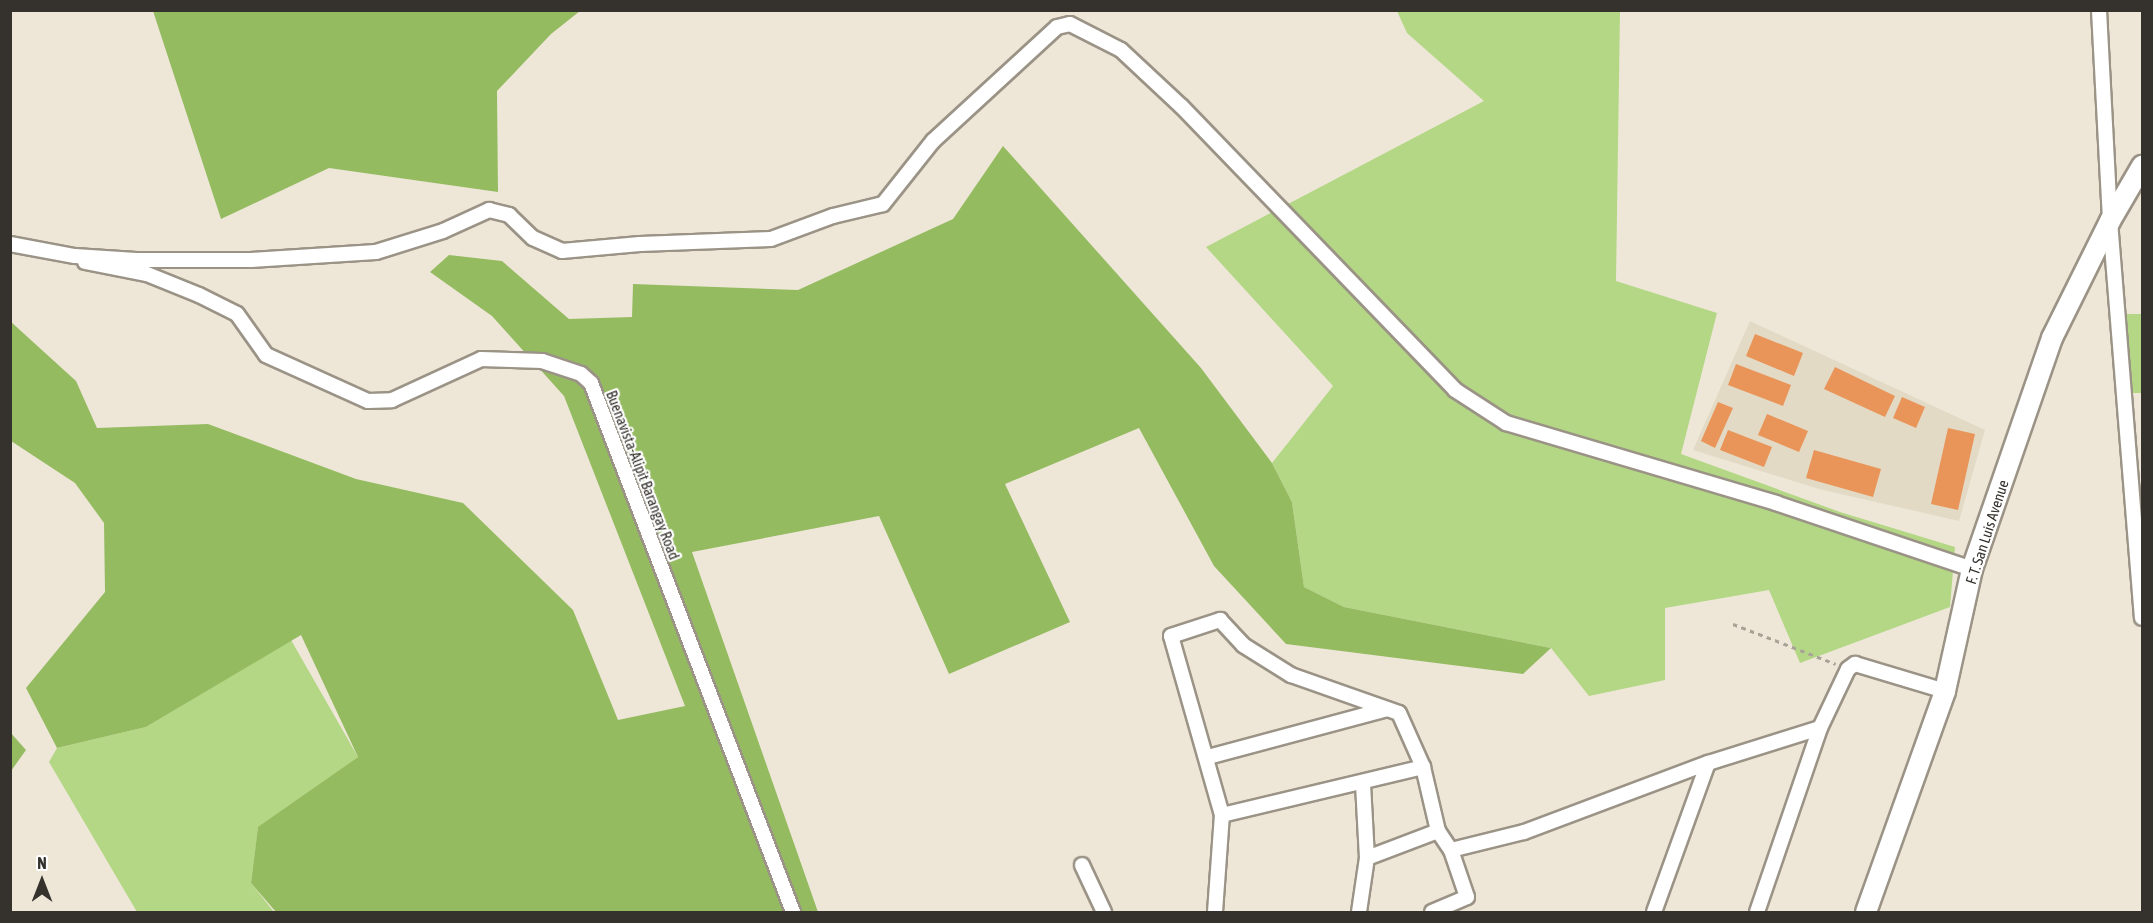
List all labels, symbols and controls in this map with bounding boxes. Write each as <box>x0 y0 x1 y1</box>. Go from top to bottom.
street label: Buenavista-Alipit Barangay Road <box>602 388 684 562</box>
street label: F. T. San Luis Avenue <box>1962 478 2012 586</box>
north arrow <box>12 851 72 911</box>
text: N <box>37 854 47 872</box>

